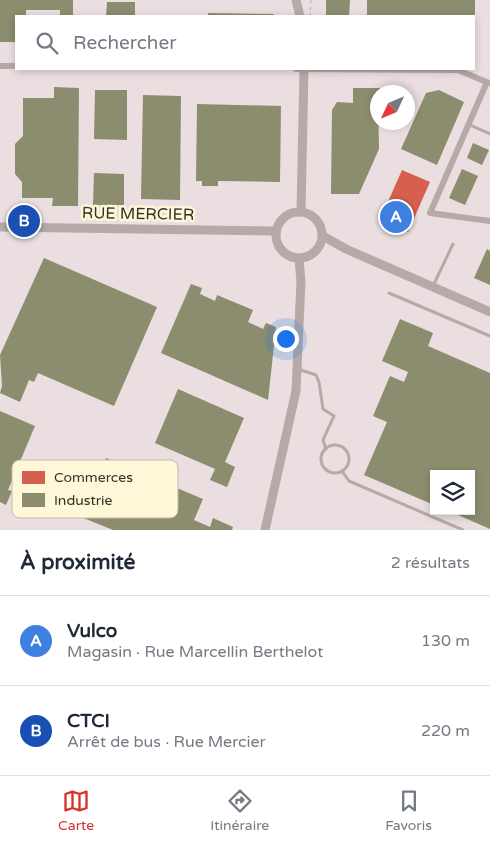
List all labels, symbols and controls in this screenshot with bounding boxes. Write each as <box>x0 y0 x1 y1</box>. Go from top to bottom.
search box <box>15 15 475 70</box>
icon: search <box>33 29 61 57</box>
text: Rechercher <box>73 32 176 54</box>
north arrow <box>370 85 415 130</box>
pin: A <box>380 198 412 236</box>
pin: B <box>8 202 40 240</box>
street label: RUE MERCIER <box>82 203 194 225</box>
your location <box>273 326 299 352</box>
legend <box>12 460 178 518</box>
text: Commerces <box>54 469 133 486</box>
map controls <box>430 470 475 515</box>
button: layers <box>430 470 475 515</box>
text: Industrie <box>54 492 113 509</box>
text: À proximité <box>20 550 135 575</box>
text: 2 résultats <box>391 553 470 573</box>
text: Vulco <box>67 620 117 642</box>
text: A <box>30 631 42 651</box>
text: 130 m <box>421 631 470 651</box>
text: Magasin · Rue Marcellin Berthelot <box>67 642 323 662</box>
text: CTCI <box>67 710 110 732</box>
text: B <box>30 721 42 741</box>
text: 220 m <box>421 721 470 741</box>
text: Arrêt de bus · Rue Mercier <box>67 732 266 752</box>
tab: Carte <box>58 787 94 834</box>
tab: Itinéraire <box>210 787 269 834</box>
tab: Favoris <box>385 787 432 834</box>

